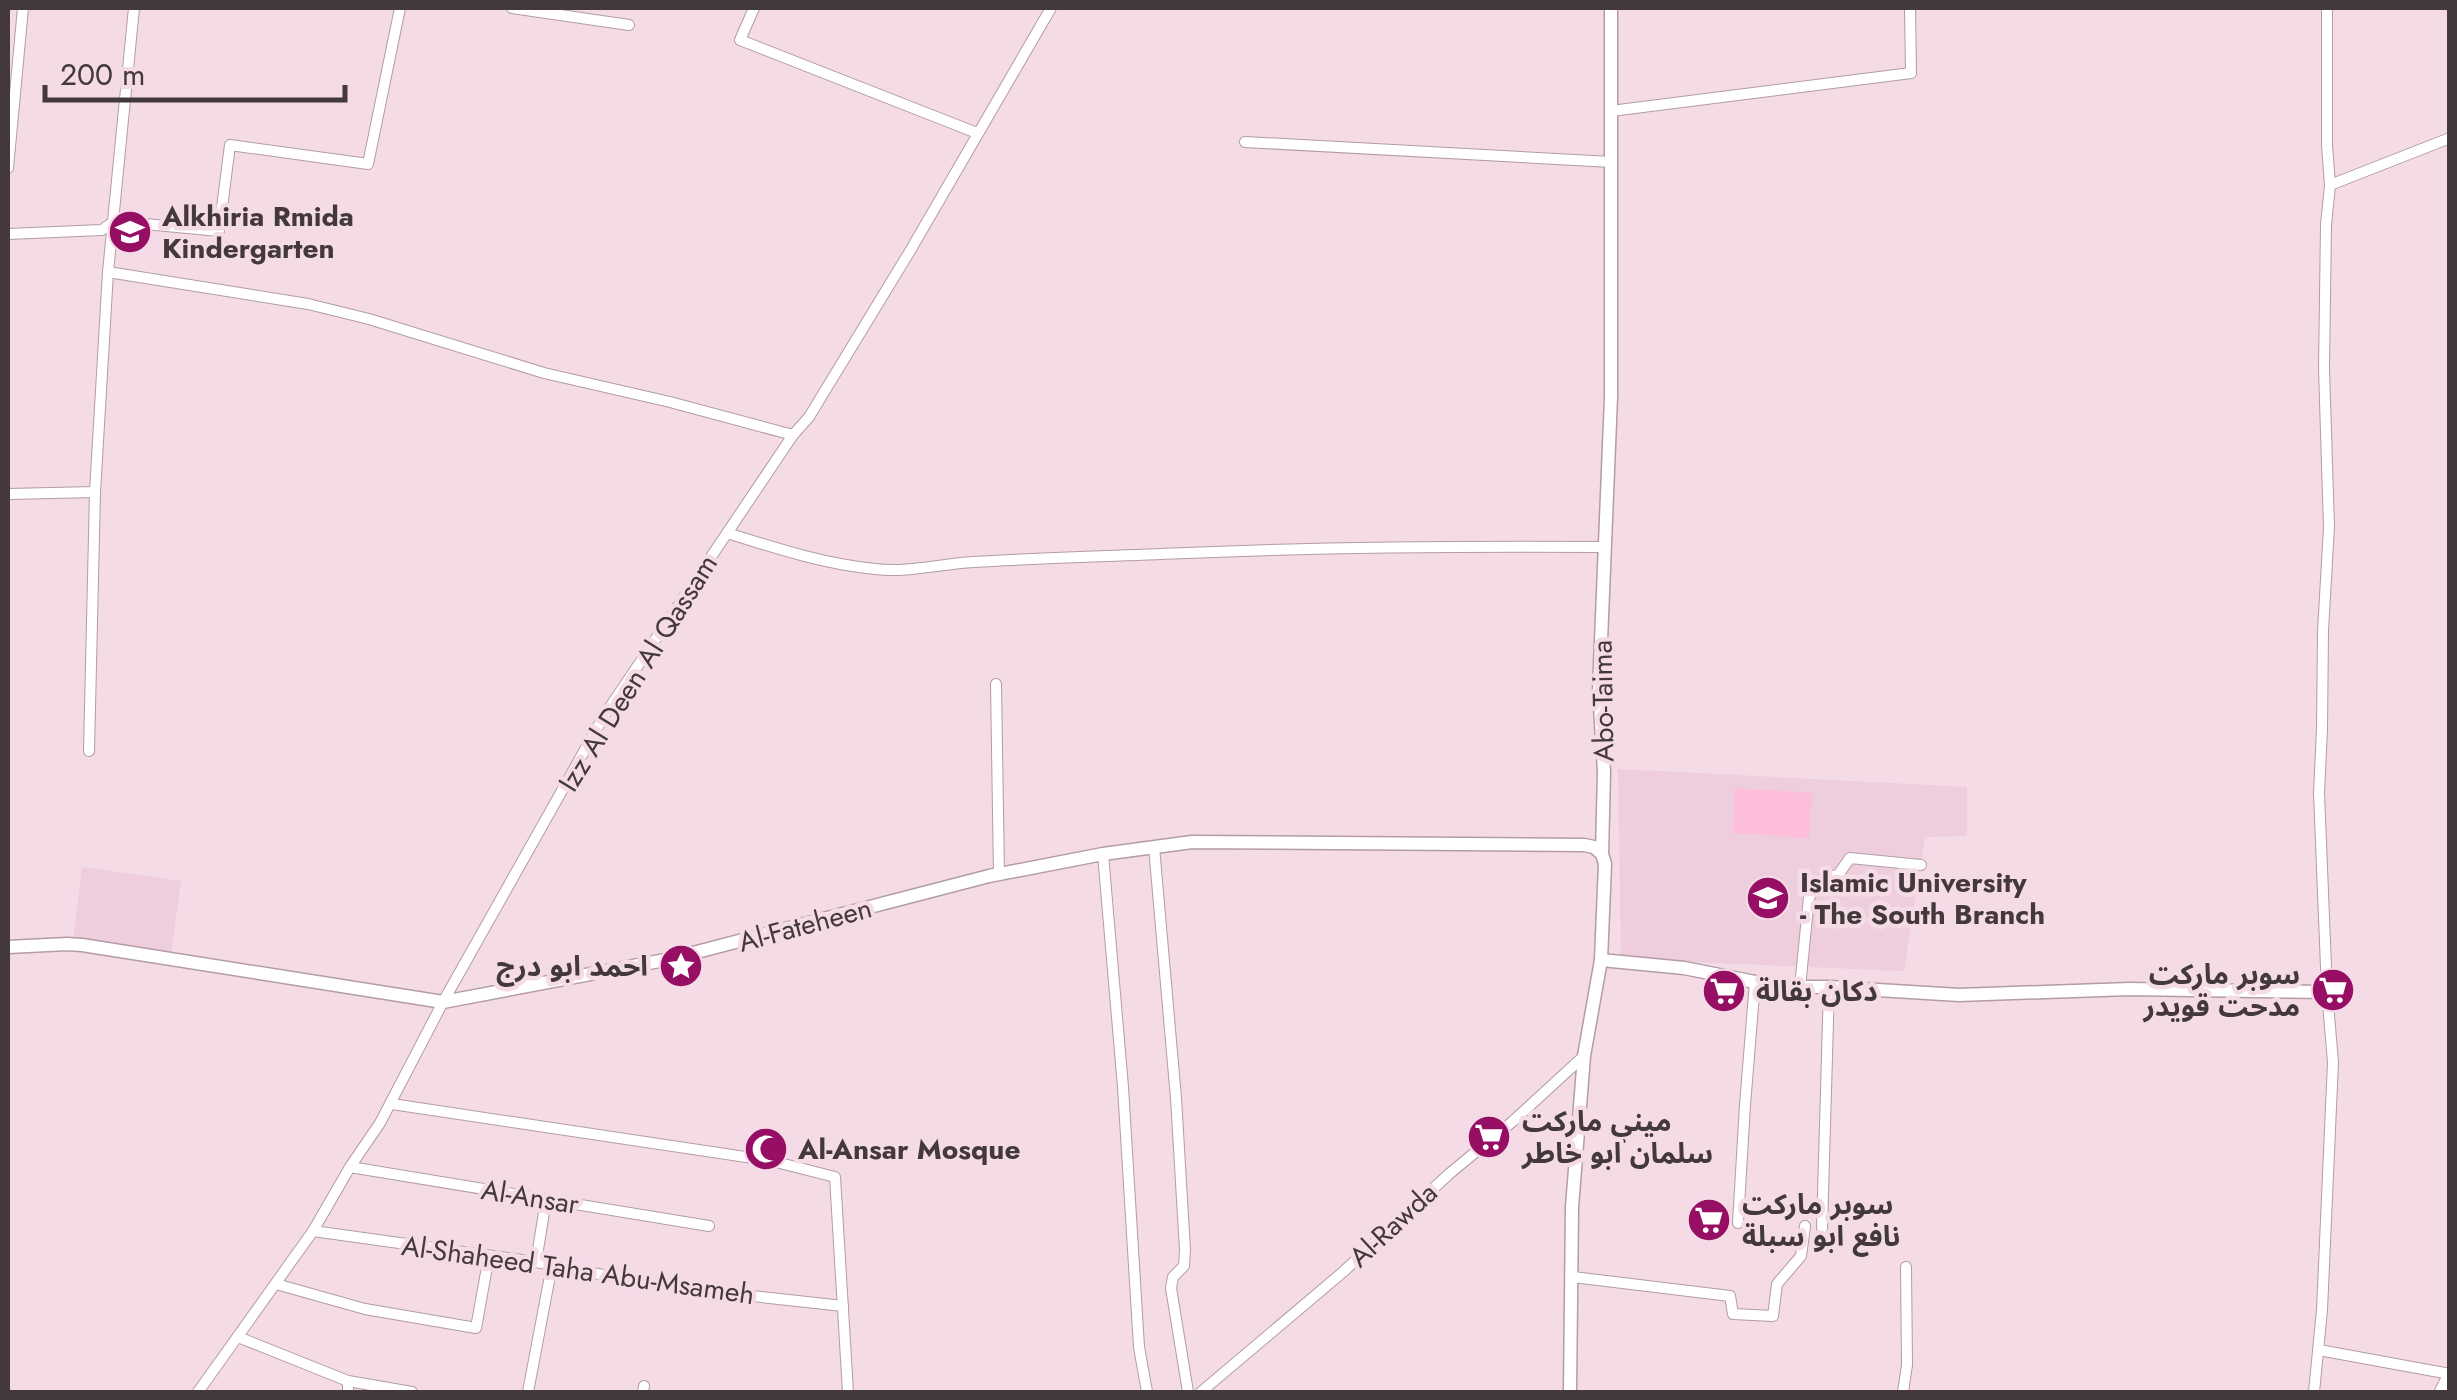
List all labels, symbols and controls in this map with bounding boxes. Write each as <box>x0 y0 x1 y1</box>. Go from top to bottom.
scale bar <box>45 40 345 102</box>
text: 200 m <box>60 53 145 96</box>
place label: Alkhiria Rmida Kindergarten <box>161 196 354 269</box>
school or university icon: Alkhiria Rmida Kindergarten <box>107 209 153 255</box>
street label: Izz Al Deen Al Qassam <box>548 546 728 800</box>
street label: Abo-Taima <box>1581 640 1625 762</box>
place label: Islamic University - The South Branch <box>1800 862 2045 935</box>
school or university icon: Islamic University - The South Branch <box>1745 875 1791 921</box>
street label: Al-Fateheen <box>734 887 876 963</box>
place icon: احمد ابو درج <box>658 943 704 989</box>
place label: احمد ابو درج <box>496 946 648 987</box>
place label: سوبر ماركت مدحت قويدر <box>2142 954 2300 1027</box>
supermarket icon: سوبر ماركت مدحت قويدر <box>2310 967 2356 1013</box>
supermarket icon: دكان بقالة <box>1701 968 1747 1014</box>
place label: دكان بقالة <box>1756 971 1878 1012</box>
place label: ميني ماركت سلمان ابو خاطر <box>1521 1101 1713 1174</box>
supermarket icon: ميني ماركت سلمان ابو خاطر <box>1466 1114 1512 1160</box>
mosque icon: Al-Ansar Mosque <box>743 1126 789 1172</box>
place label: Al-Ansar Mosque <box>797 1129 1020 1170</box>
street label: Al-Ansar <box>478 1169 582 1225</box>
street label: Al-Rawda <box>1339 1173 1447 1277</box>
place label: سوبر ماركت نافع ابو سبلة <box>1742 1184 1900 1257</box>
supermarket icon: سوبر ماركت نافع ابو سبلة <box>1686 1197 1732 1243</box>
street label: Al-Shaheed Taha Abu-Msameh <box>399 1225 757 1315</box>

